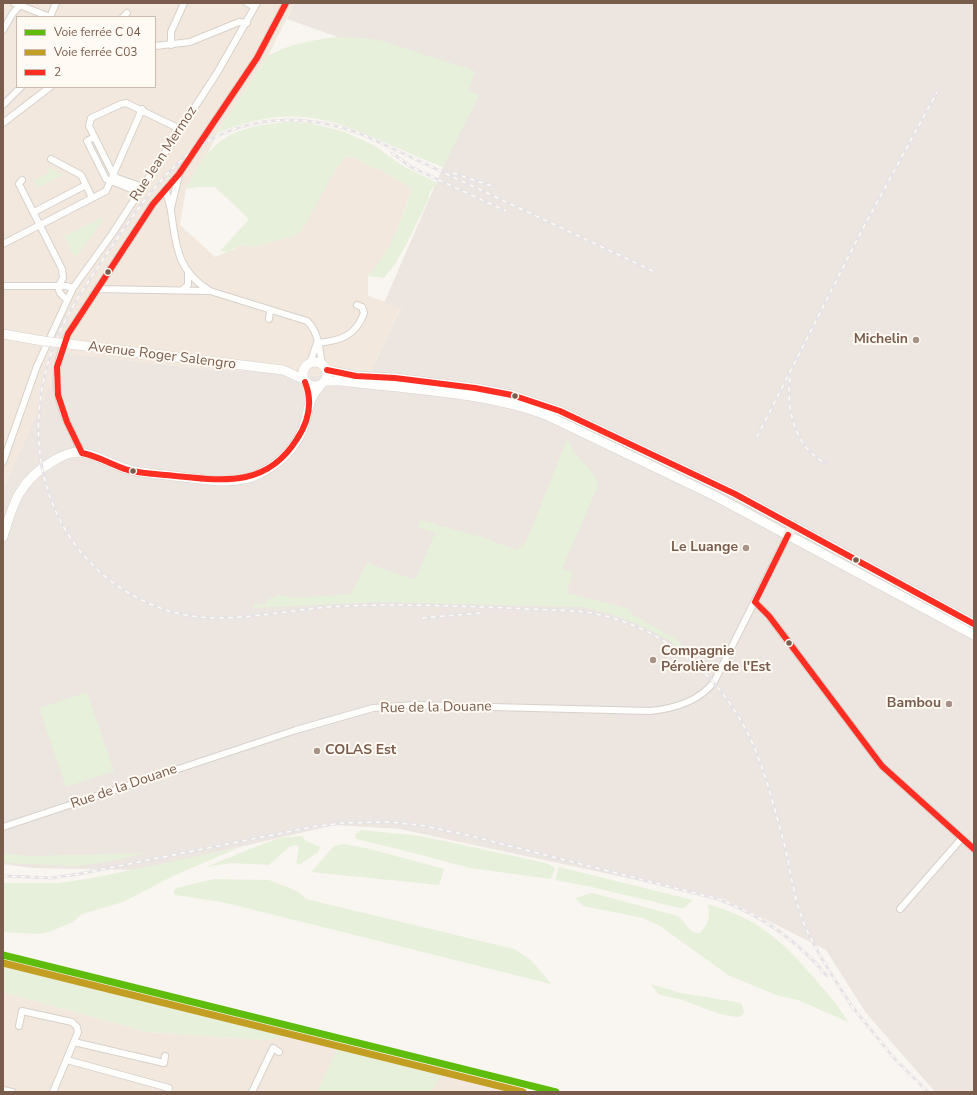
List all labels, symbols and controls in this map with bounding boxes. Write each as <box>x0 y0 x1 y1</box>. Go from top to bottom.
legend <box>16 16 156 88</box>
text: Voie ferrée C 04 <box>54 24 141 40</box>
text: Voie ferrée C03 <box>54 44 138 60</box>
text: 2 <box>54 64 61 80</box>
street label: Rue Jean Mermoz <box>127 103 201 205</box>
unlabelled marker <box>103 267 113 277</box>
place label: Michelin <box>854 332 908 348</box>
marker: Michelin <box>911 335 921 345</box>
street label: Avenue Roger Salengro <box>87 339 237 373</box>
unlabelled marker <box>510 391 520 401</box>
unlabelled marker <box>128 466 138 476</box>
place label: Le Luange <box>671 540 738 556</box>
marker: Le Luange <box>741 543 751 553</box>
unlabelled marker <box>851 555 861 565</box>
unlabelled marker <box>784 638 794 648</box>
place label: Compagnie Pérolière de l'Est <box>661 644 771 676</box>
marker: Compagnie Pérolière de l'Est <box>648 655 658 665</box>
place label: Bambou <box>887 696 941 712</box>
street label: Rue de la Douane <box>380 699 492 717</box>
marker: Bambou <box>944 699 954 709</box>
place label: COLAS Est <box>325 743 396 759</box>
marker: COLAS Est <box>312 746 322 756</box>
street label: Rue de la Douane <box>69 761 179 813</box>

